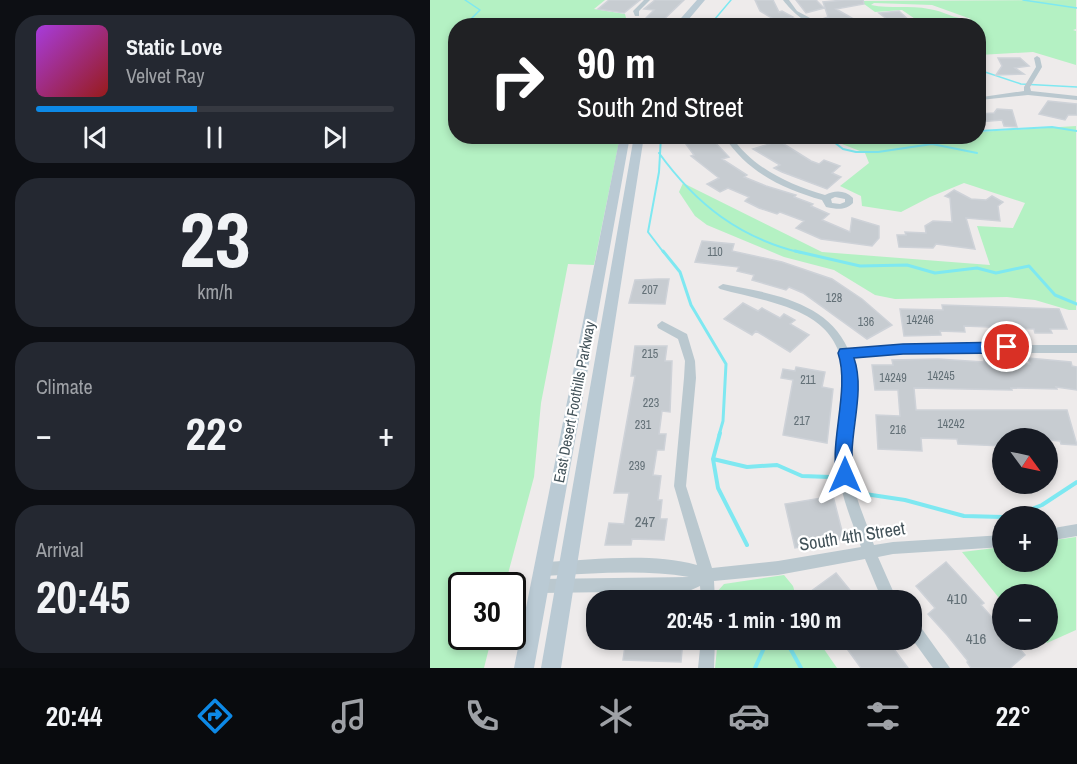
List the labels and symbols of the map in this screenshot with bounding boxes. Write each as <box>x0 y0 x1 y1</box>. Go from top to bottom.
house number: 110 <box>707 244 723 260</box>
house number: 207 <box>642 282 659 298</box>
house number: 128 <box>826 290 842 306</box>
house number: 14246 <box>906 312 934 328</box>
house number: 136 <box>858 314 874 330</box>
street label: East Desert Foothills Parkway <box>548 319 600 485</box>
pin <box>981 321 1032 372</box>
house number: 215 <box>642 346 659 362</box>
house number: 14245 <box>927 368 955 384</box>
house number: 14249 <box>879 370 907 386</box>
house number: 211 <box>800 372 816 388</box>
house number: 223 <box>643 395 659 411</box>
house number: 217 <box>794 413 811 429</box>
house number: 14242 <box>937 416 965 432</box>
house number: 231 <box>635 417 652 433</box>
house number: 216 <box>890 422 906 438</box>
north arrow <box>992 428 1058 494</box>
position arrow <box>813 443 877 507</box>
house number: 239 <box>629 458 645 474</box>
house number: 247 <box>635 511 655 532</box>
street label: South 4th Street <box>797 515 907 557</box>
speed limit sign: 30 <box>448 572 526 650</box>
house number: 410 <box>947 588 967 609</box>
house number: 416 <box>966 628 986 649</box>

